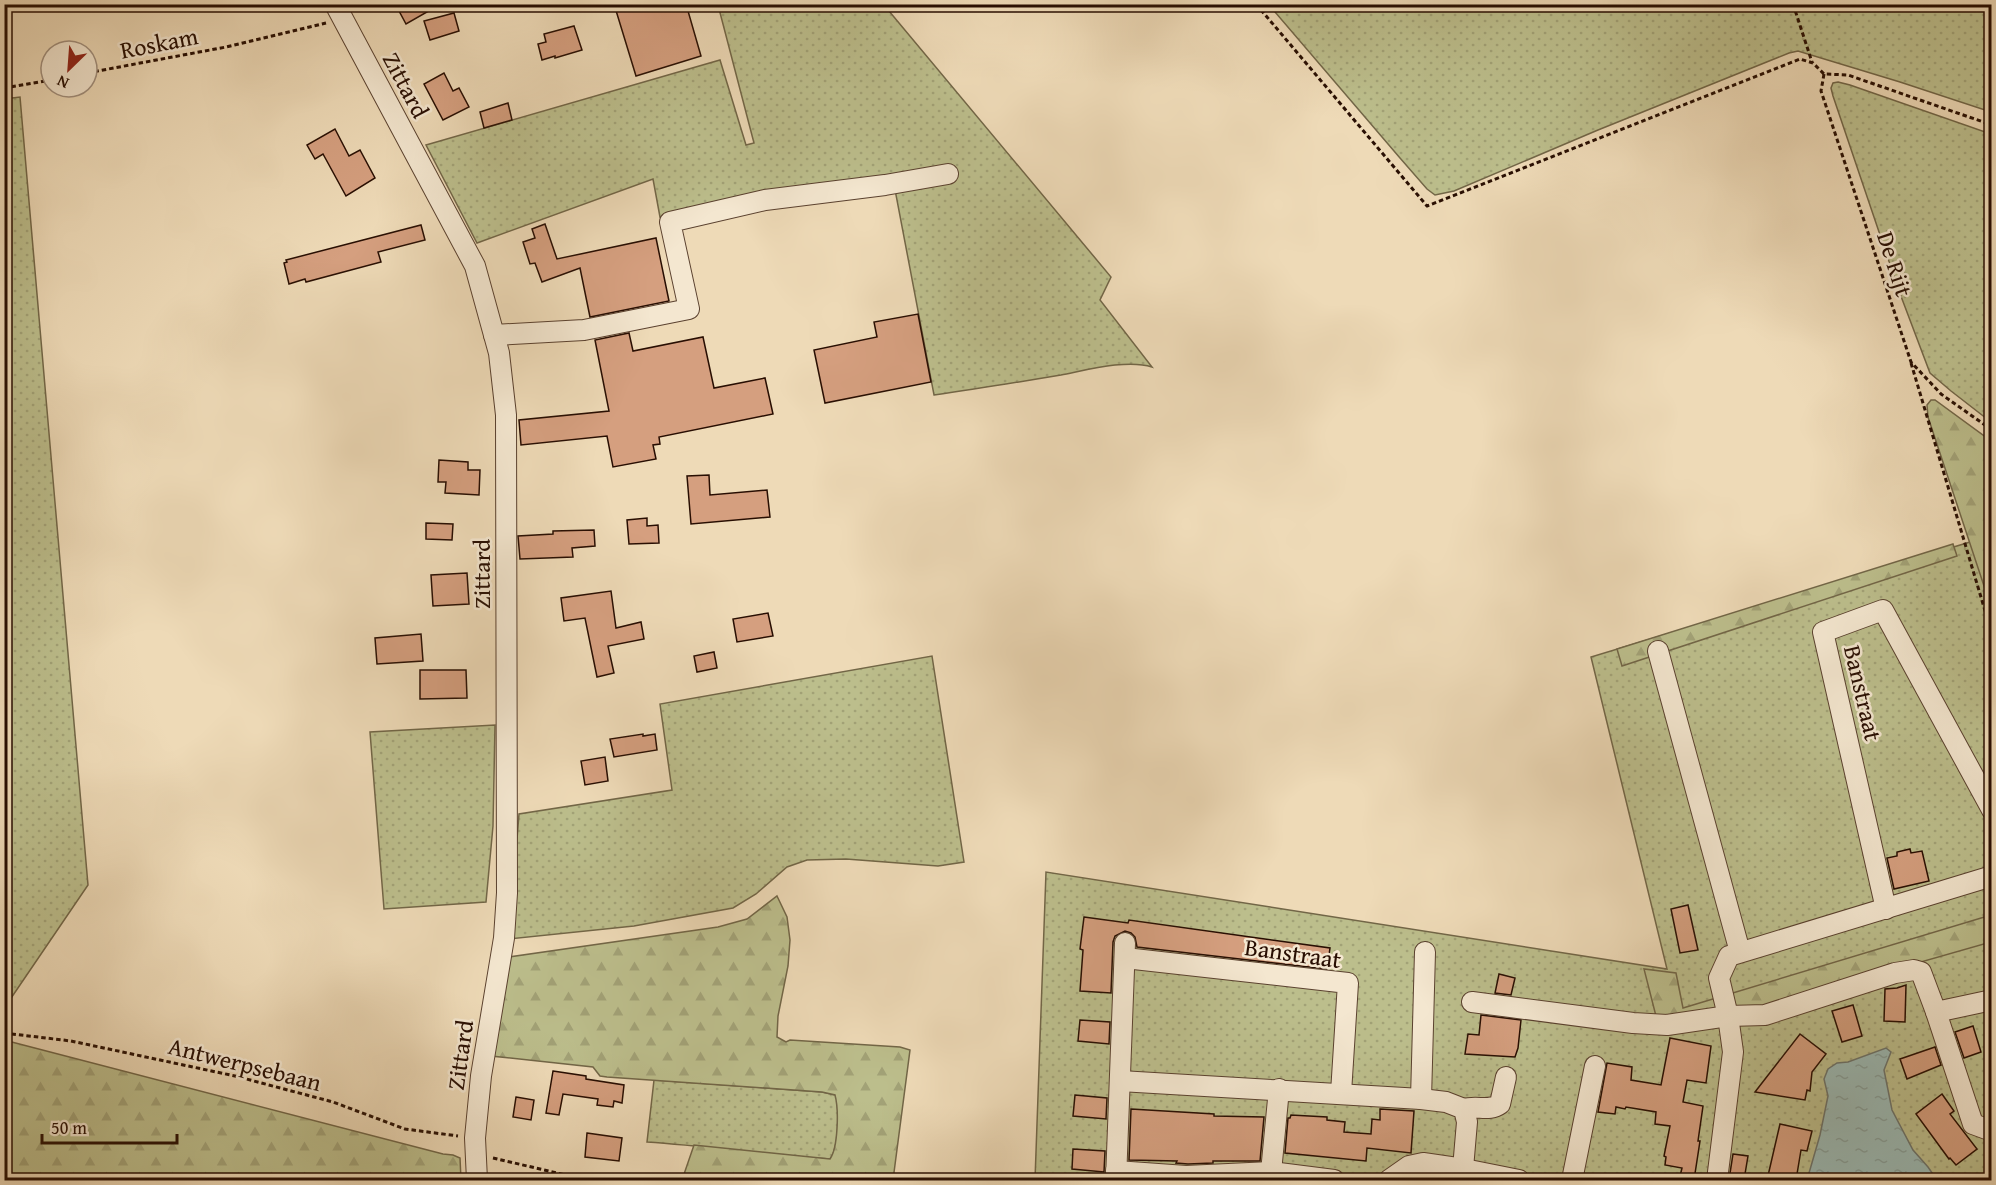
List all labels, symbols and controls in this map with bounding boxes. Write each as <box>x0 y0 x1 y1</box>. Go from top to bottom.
street label: Roskam <box>117 18 201 68</box>
north arrow <box>39 39 99 99</box>
street label: Zittard <box>374 46 438 124</box>
text: N <box>52 69 73 96</box>
street label: De Rijt <box>1868 227 1922 302</box>
street label: Zittard <box>464 539 499 609</box>
street label: Banstraat <box>1835 642 1891 745</box>
street label: Banstraat <box>1242 929 1344 977</box>
street label: Zittard <box>438 1018 482 1092</box>
street label: Antwerpsebaan <box>165 1028 326 1100</box>
scale bar <box>42 1107 177 1145</box>
text: 50 m <box>51 1114 87 1141</box>

